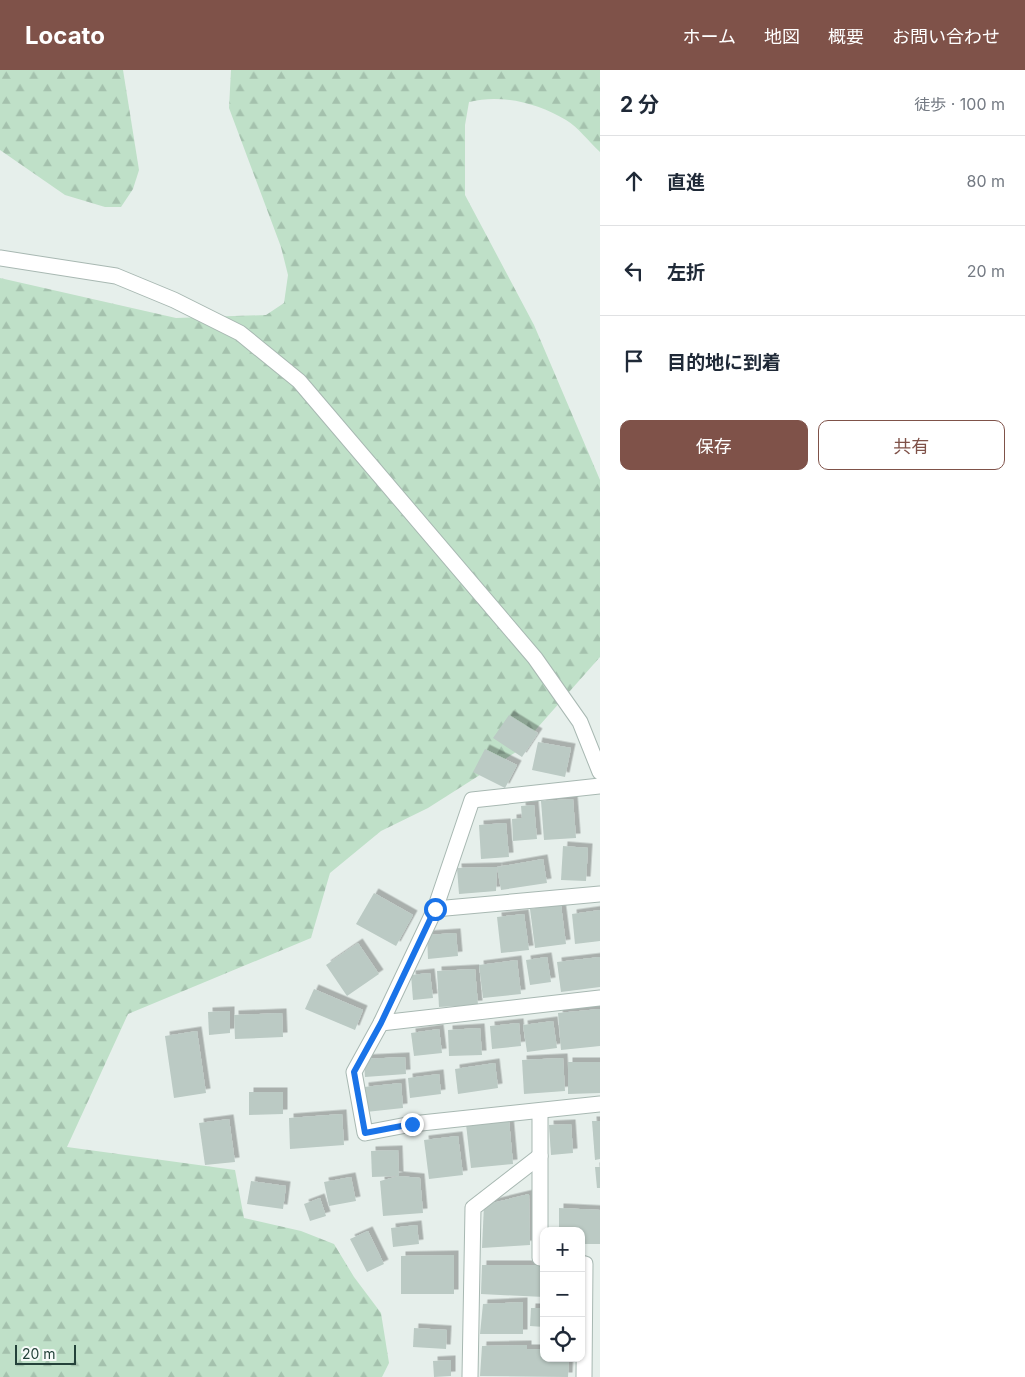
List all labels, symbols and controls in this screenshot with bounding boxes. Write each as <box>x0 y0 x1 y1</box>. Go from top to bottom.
text: Locato <box>25 21 105 50</box>
text: ホーム <box>683 26 736 47</box>
text: 地図 <box>764 26 800 47</box>
text: 概要 <box>828 26 864 47</box>
text: お問い合わせ <box>892 26 1000 47</box>
text: 2 分 <box>620 92 659 117</box>
text: 徒歩 · 100 m <box>914 94 1005 114</box>
icon: ahead <box>620 167 648 195</box>
text: 直進 <box>667 171 705 194</box>
text: 80 m <box>966 171 1005 191</box>
icon: left <box>620 257 648 285</box>
text: 左折 <box>667 261 705 284</box>
text: 20 m <box>967 261 1005 281</box>
icon: arrive <box>620 347 648 375</box>
text: 目的地に到着 <box>667 351 781 374</box>
button: 保存 <box>620 420 808 470</box>
button: 共有 <box>818 420 1005 470</box>
route start <box>424 898 447 921</box>
route end <box>401 1113 424 1136</box>
map controls <box>540 1227 585 1362</box>
button: + <box>540 1227 585 1272</box>
button: − <box>540 1272 585 1317</box>
button: locate <box>540 1317 585 1362</box>
scale bar <box>15 1342 76 1365</box>
text: 20 m <box>22 1345 56 1362</box>

